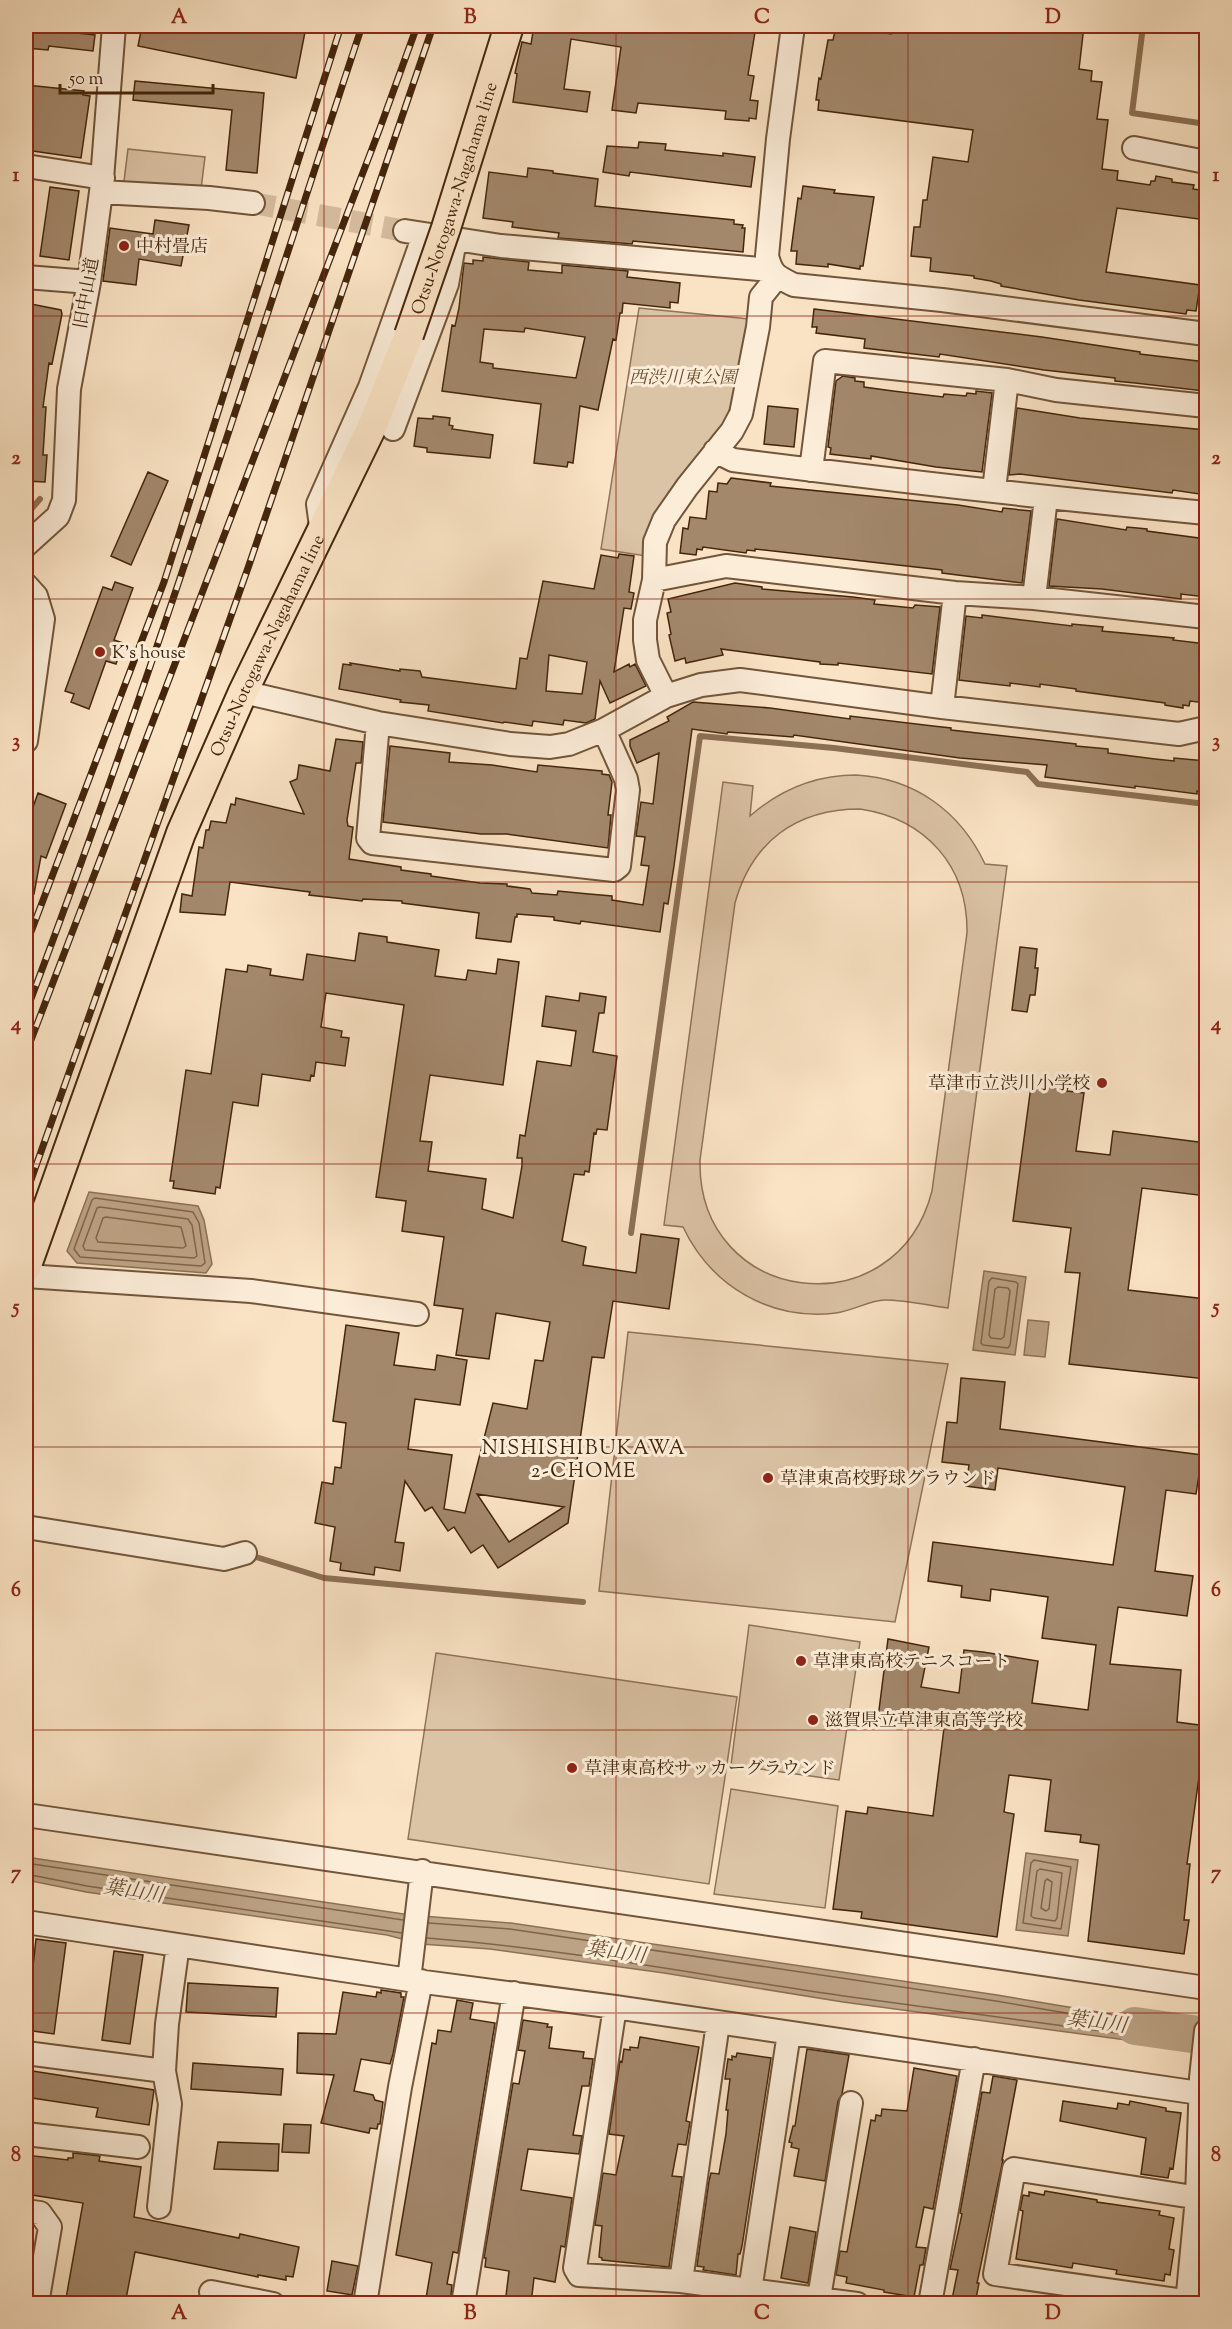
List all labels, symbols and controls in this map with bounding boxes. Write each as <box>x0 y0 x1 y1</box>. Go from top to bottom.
text: A <box>171 4 188 33</box>
text: B <box>464 4 477 33</box>
text: C <box>754 4 770 33</box>
text: D <box>1045 4 1061 33</box>
scale bar <box>60 57 213 95</box>
text: 50 m <box>68 67 104 93</box>
street label: Otsu-Notogawa-Nagahama line <box>406 79 506 319</box>
text: 1 <box>13 162 20 191</box>
text: 1 <box>1213 162 1220 191</box>
place label: 中村畳店 <box>136 235 208 261</box>
marker: 中村畳店 <box>117 239 131 253</box>
street label: 旧中山道 <box>69 256 107 331</box>
park label: 西渋川東公園 <box>629 366 740 392</box>
text: 2 <box>11 445 21 474</box>
text: 2 <box>1211 445 1221 474</box>
street label: Otsu-Notogawa-Nagahama line <box>205 531 333 762</box>
place label: K's house <box>112 641 186 667</box>
marker: K's house <box>93 645 107 659</box>
text: 3 <box>12 728 20 757</box>
text: 3 <box>1212 728 1220 757</box>
text: 4 <box>10 1011 21 1040</box>
text: 4 <box>1210 1011 1221 1040</box>
place label: 草津市立渋川小学校 <box>928 1072 1090 1098</box>
marker: 草津市立渋川小学校 <box>1095 1076 1109 1090</box>
text: 5 <box>11 1294 20 1323</box>
text: 5 <box>1211 1294 1220 1323</box>
district label: NISHISHIBUKAWA 2-CHOME <box>482 1435 686 1487</box>
place label: 草津東高校野球グラウンド <box>780 1467 996 1493</box>
marker: 草津東高校野球グラウンド <box>761 1471 775 1485</box>
text: 6 <box>11 1577 21 1606</box>
text: 6 <box>1211 1577 1221 1606</box>
place label: 草津東高校テニスコート <box>813 1650 1010 1676</box>
marker: 草津東高校テニスコート <box>794 1654 808 1668</box>
place label: 滋賀県立草津東高等学校 <box>825 1709 1023 1735</box>
marker: 滋賀県立草津東高等学校 <box>806 1713 820 1727</box>
place label: 草津東高校サッカーグラウンド <box>584 1757 836 1783</box>
marker: 草津東高校サッカーグラウンド <box>565 1761 579 1775</box>
text: 7 <box>11 1860 22 1889</box>
text: 7 <box>1211 1860 1222 1889</box>
water label: 葉山川 <box>102 1873 167 1912</box>
water label: 葉山川 <box>584 1935 649 1972</box>
water label: 葉山川 <box>1065 2005 1130 2042</box>
text: 8 <box>11 2142 21 2171</box>
text: 8 <box>1211 2142 1221 2171</box>
text: A <box>171 2300 188 2329</box>
text: B <box>464 2300 477 2329</box>
text: C <box>754 2300 770 2329</box>
text: D <box>1045 2300 1061 2329</box>

